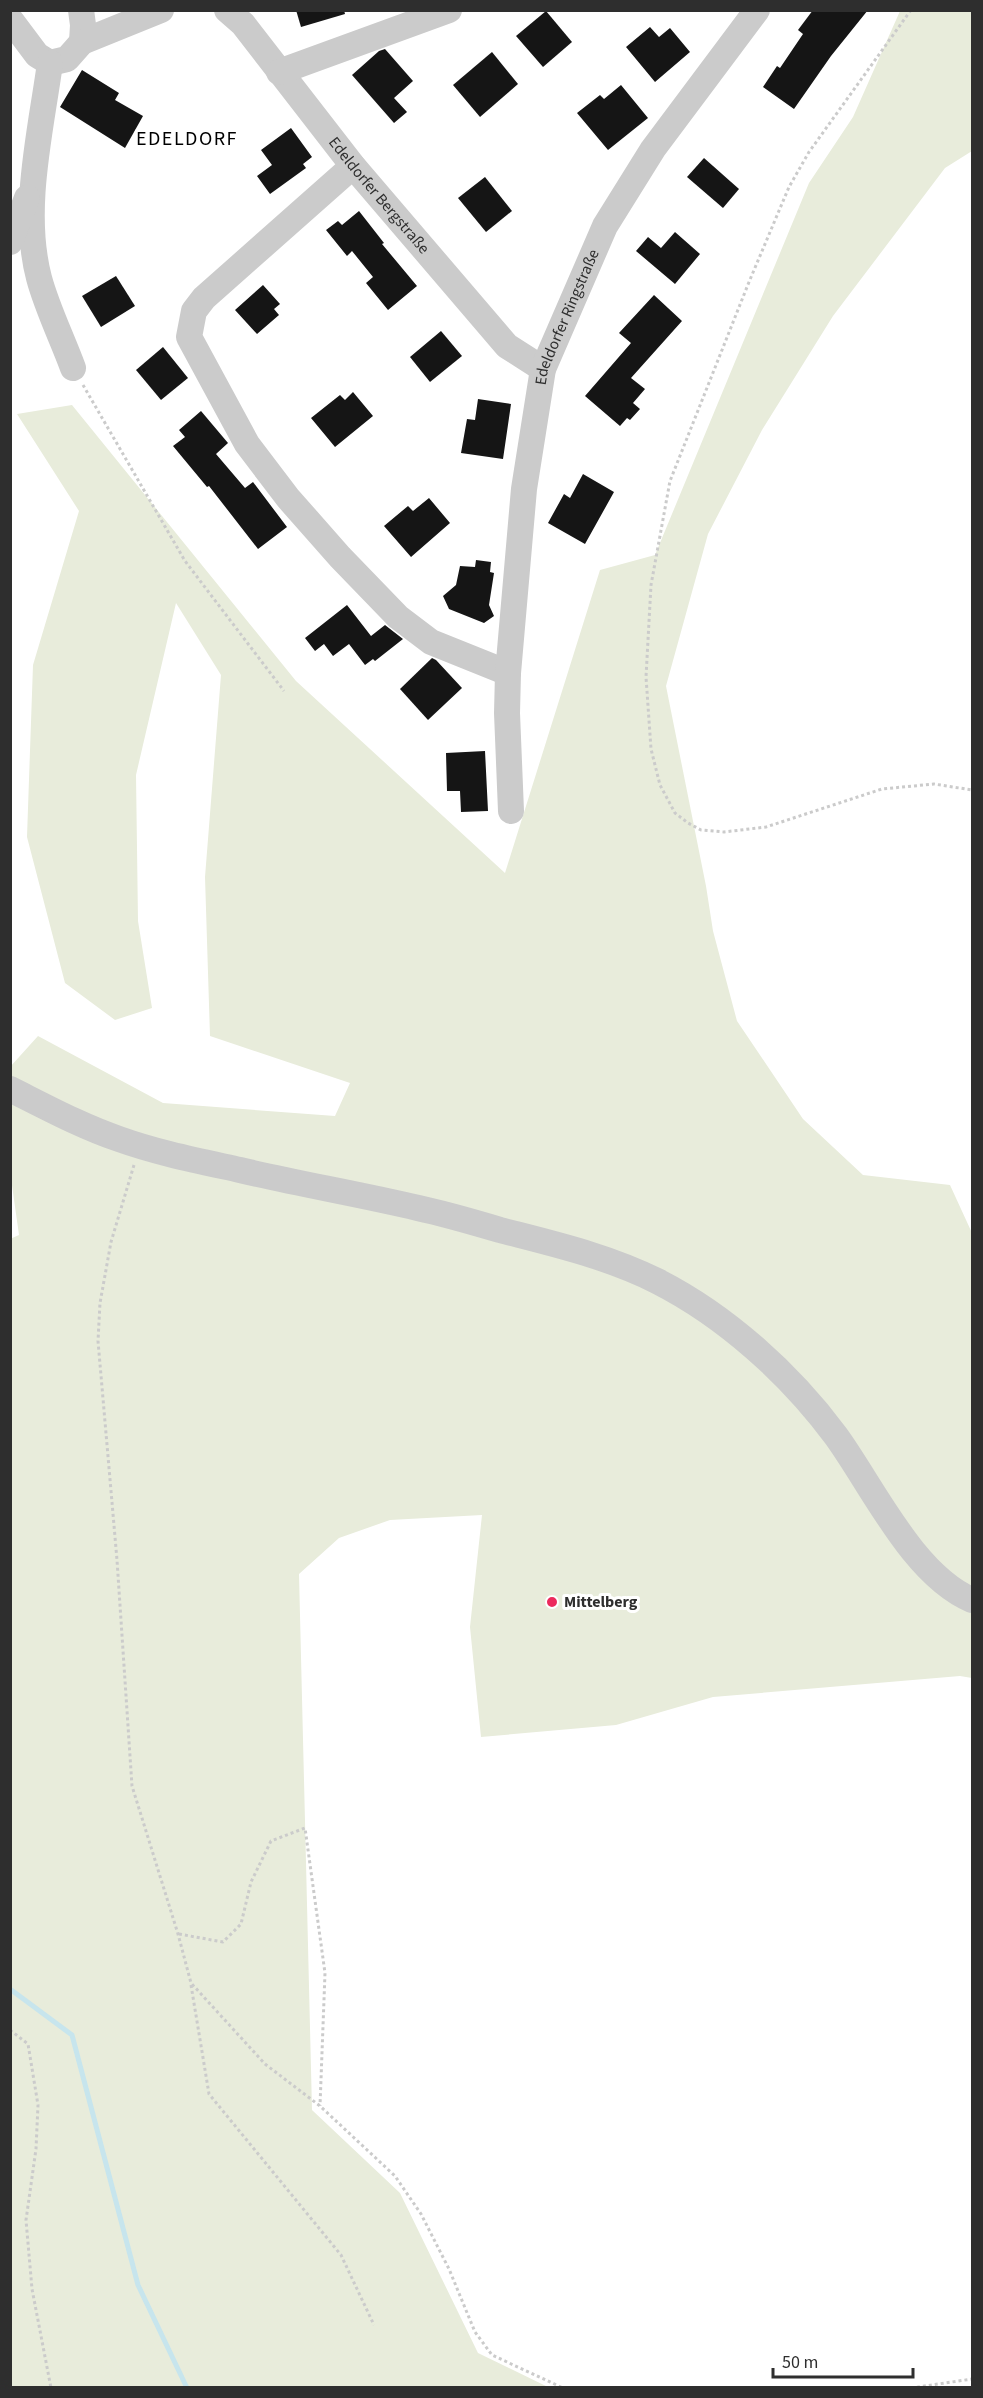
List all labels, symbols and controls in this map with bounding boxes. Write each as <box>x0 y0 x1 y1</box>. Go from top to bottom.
district label: EDELDORF <box>136 125 238 153</box>
street label: Edeldorfer Bergstraße <box>323 132 434 259</box>
street label: Edeldorfer Ringstraße <box>530 246 605 387</box>
place label: Mittelberg <box>564 1591 638 1613</box>
marker: Mittelberg <box>545 1595 559 1609</box>
scale bar <box>773 2341 912 2379</box>
text: 50 m <box>782 2350 818 2375</box>

